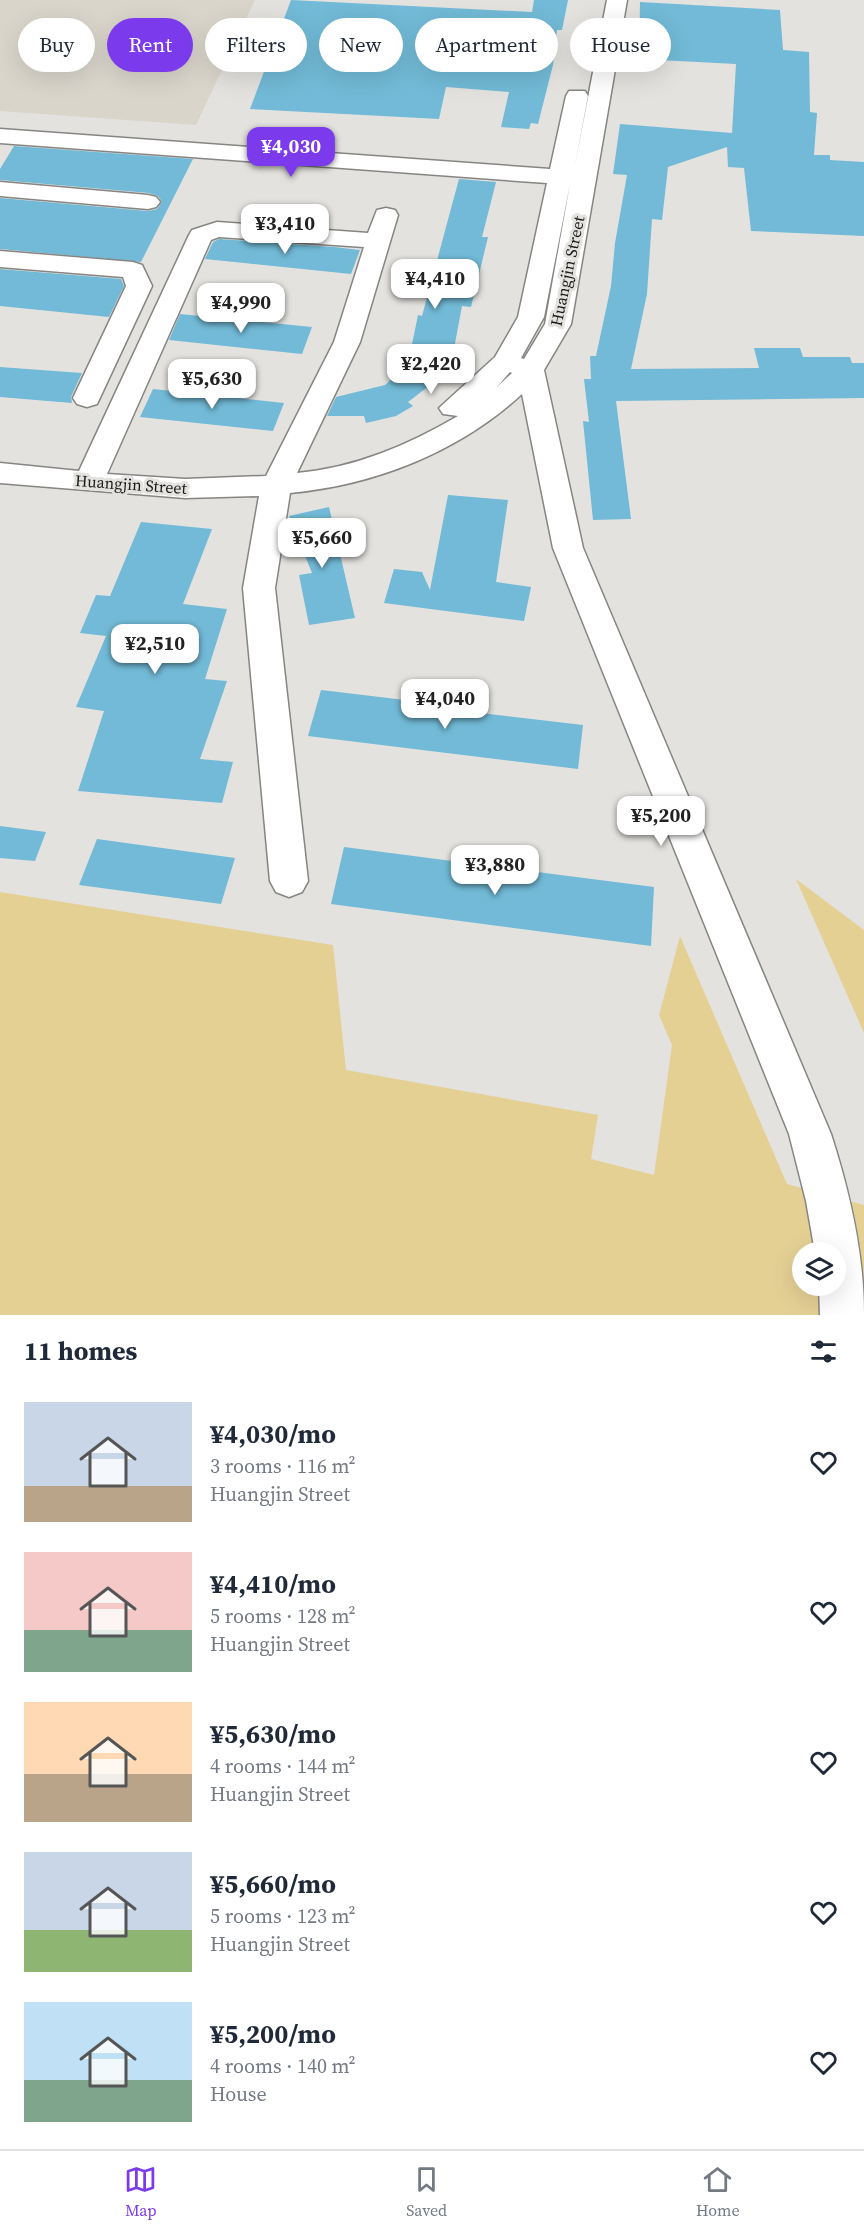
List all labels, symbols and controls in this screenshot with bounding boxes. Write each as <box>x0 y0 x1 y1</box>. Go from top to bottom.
chip: Buy <box>18 18 95 72</box>
chip: Rent <box>107 18 193 72</box>
chip: Filters <box>205 18 307 72</box>
chip: New <box>319 18 403 72</box>
chip: Apartment <box>415 18 558 72</box>
chip: House <box>570 18 671 72</box>
pin: ¥4,030 <box>242 127 340 178</box>
text: ¥4,030 <box>261 132 321 160</box>
pin: ¥3,410 <box>236 204 334 255</box>
text: ¥3,410 <box>255 209 315 237</box>
street label: Huangjin Street <box>545 213 590 328</box>
pin: ¥4,410 <box>386 259 484 310</box>
text: ¥4,410 <box>405 264 465 292</box>
pin: ¥4,990 <box>192 283 290 334</box>
text: ¥4,990 <box>211 288 271 316</box>
pin: ¥2,420 <box>382 344 480 395</box>
text: ¥2,420 <box>401 349 461 377</box>
pin: ¥5,630 <box>163 359 261 410</box>
text: ¥5,630 <box>182 364 242 392</box>
street label: Huangjin Street <box>74 469 188 499</box>
pin: ¥5,660 <box>273 518 371 569</box>
text: ¥5,660 <box>292 523 352 551</box>
pin: ¥2,510 <box>106 624 204 675</box>
text: ¥2,510 <box>125 629 185 657</box>
pin: ¥4,040 <box>396 679 494 730</box>
text: ¥4,040 <box>415 684 475 712</box>
pin: ¥5,200 <box>612 796 710 847</box>
text: ¥5,200 <box>631 801 691 829</box>
pin: ¥3,880 <box>446 845 544 896</box>
text: ¥3,880 <box>465 850 525 878</box>
map controls <box>792 1242 846 1296</box>
button: layers <box>792 1242 846 1296</box>
text: 11 homes <box>24 1333 137 1369</box>
icon: filters <box>807 1335 840 1368</box>
text: ¥4,030/mo <box>210 1416 336 1452</box>
icon: home <box>72 1426 144 1498</box>
icon: heart <box>807 1446 840 1479</box>
text: 3 rooms · 116 m² <box>210 1452 356 1480</box>
text: Huangjin Street <box>210 1480 350 1508</box>
text: ¥4,410/mo <box>210 1566 336 1602</box>
icon: home <box>72 1576 144 1648</box>
icon: heart <box>807 1596 840 1629</box>
text: 5 rooms · 128 m² <box>210 1602 356 1630</box>
text: Huangjin Street <box>210 1630 350 1658</box>
text: ¥5,630/mo <box>210 1716 336 1752</box>
icon: home <box>72 1726 144 1798</box>
icon: heart <box>807 1746 840 1779</box>
text: 4 rooms · 144 m² <box>210 1752 356 1780</box>
text: Huangjin Street <box>210 1780 350 1808</box>
text: ¥5,660/mo <box>210 1866 336 1902</box>
icon: home <box>72 1876 144 1948</box>
icon: heart <box>807 1896 840 1929</box>
text: 5 rooms · 123 m² <box>210 1902 356 1930</box>
text: Huangjin Street <box>210 1930 350 1958</box>
text: ¥5,200/mo <box>210 2016 336 2052</box>
icon: home <box>72 2026 144 2098</box>
icon: heart <box>807 2046 840 2079</box>
text: 4 rooms · 140 m² <box>210 2052 356 2080</box>
text: House <box>210 2080 267 2108</box>
tab: Map <box>124 2163 157 2221</box>
tab: Saved <box>406 2163 447 2221</box>
tab: Home <box>696 2163 740 2221</box>

